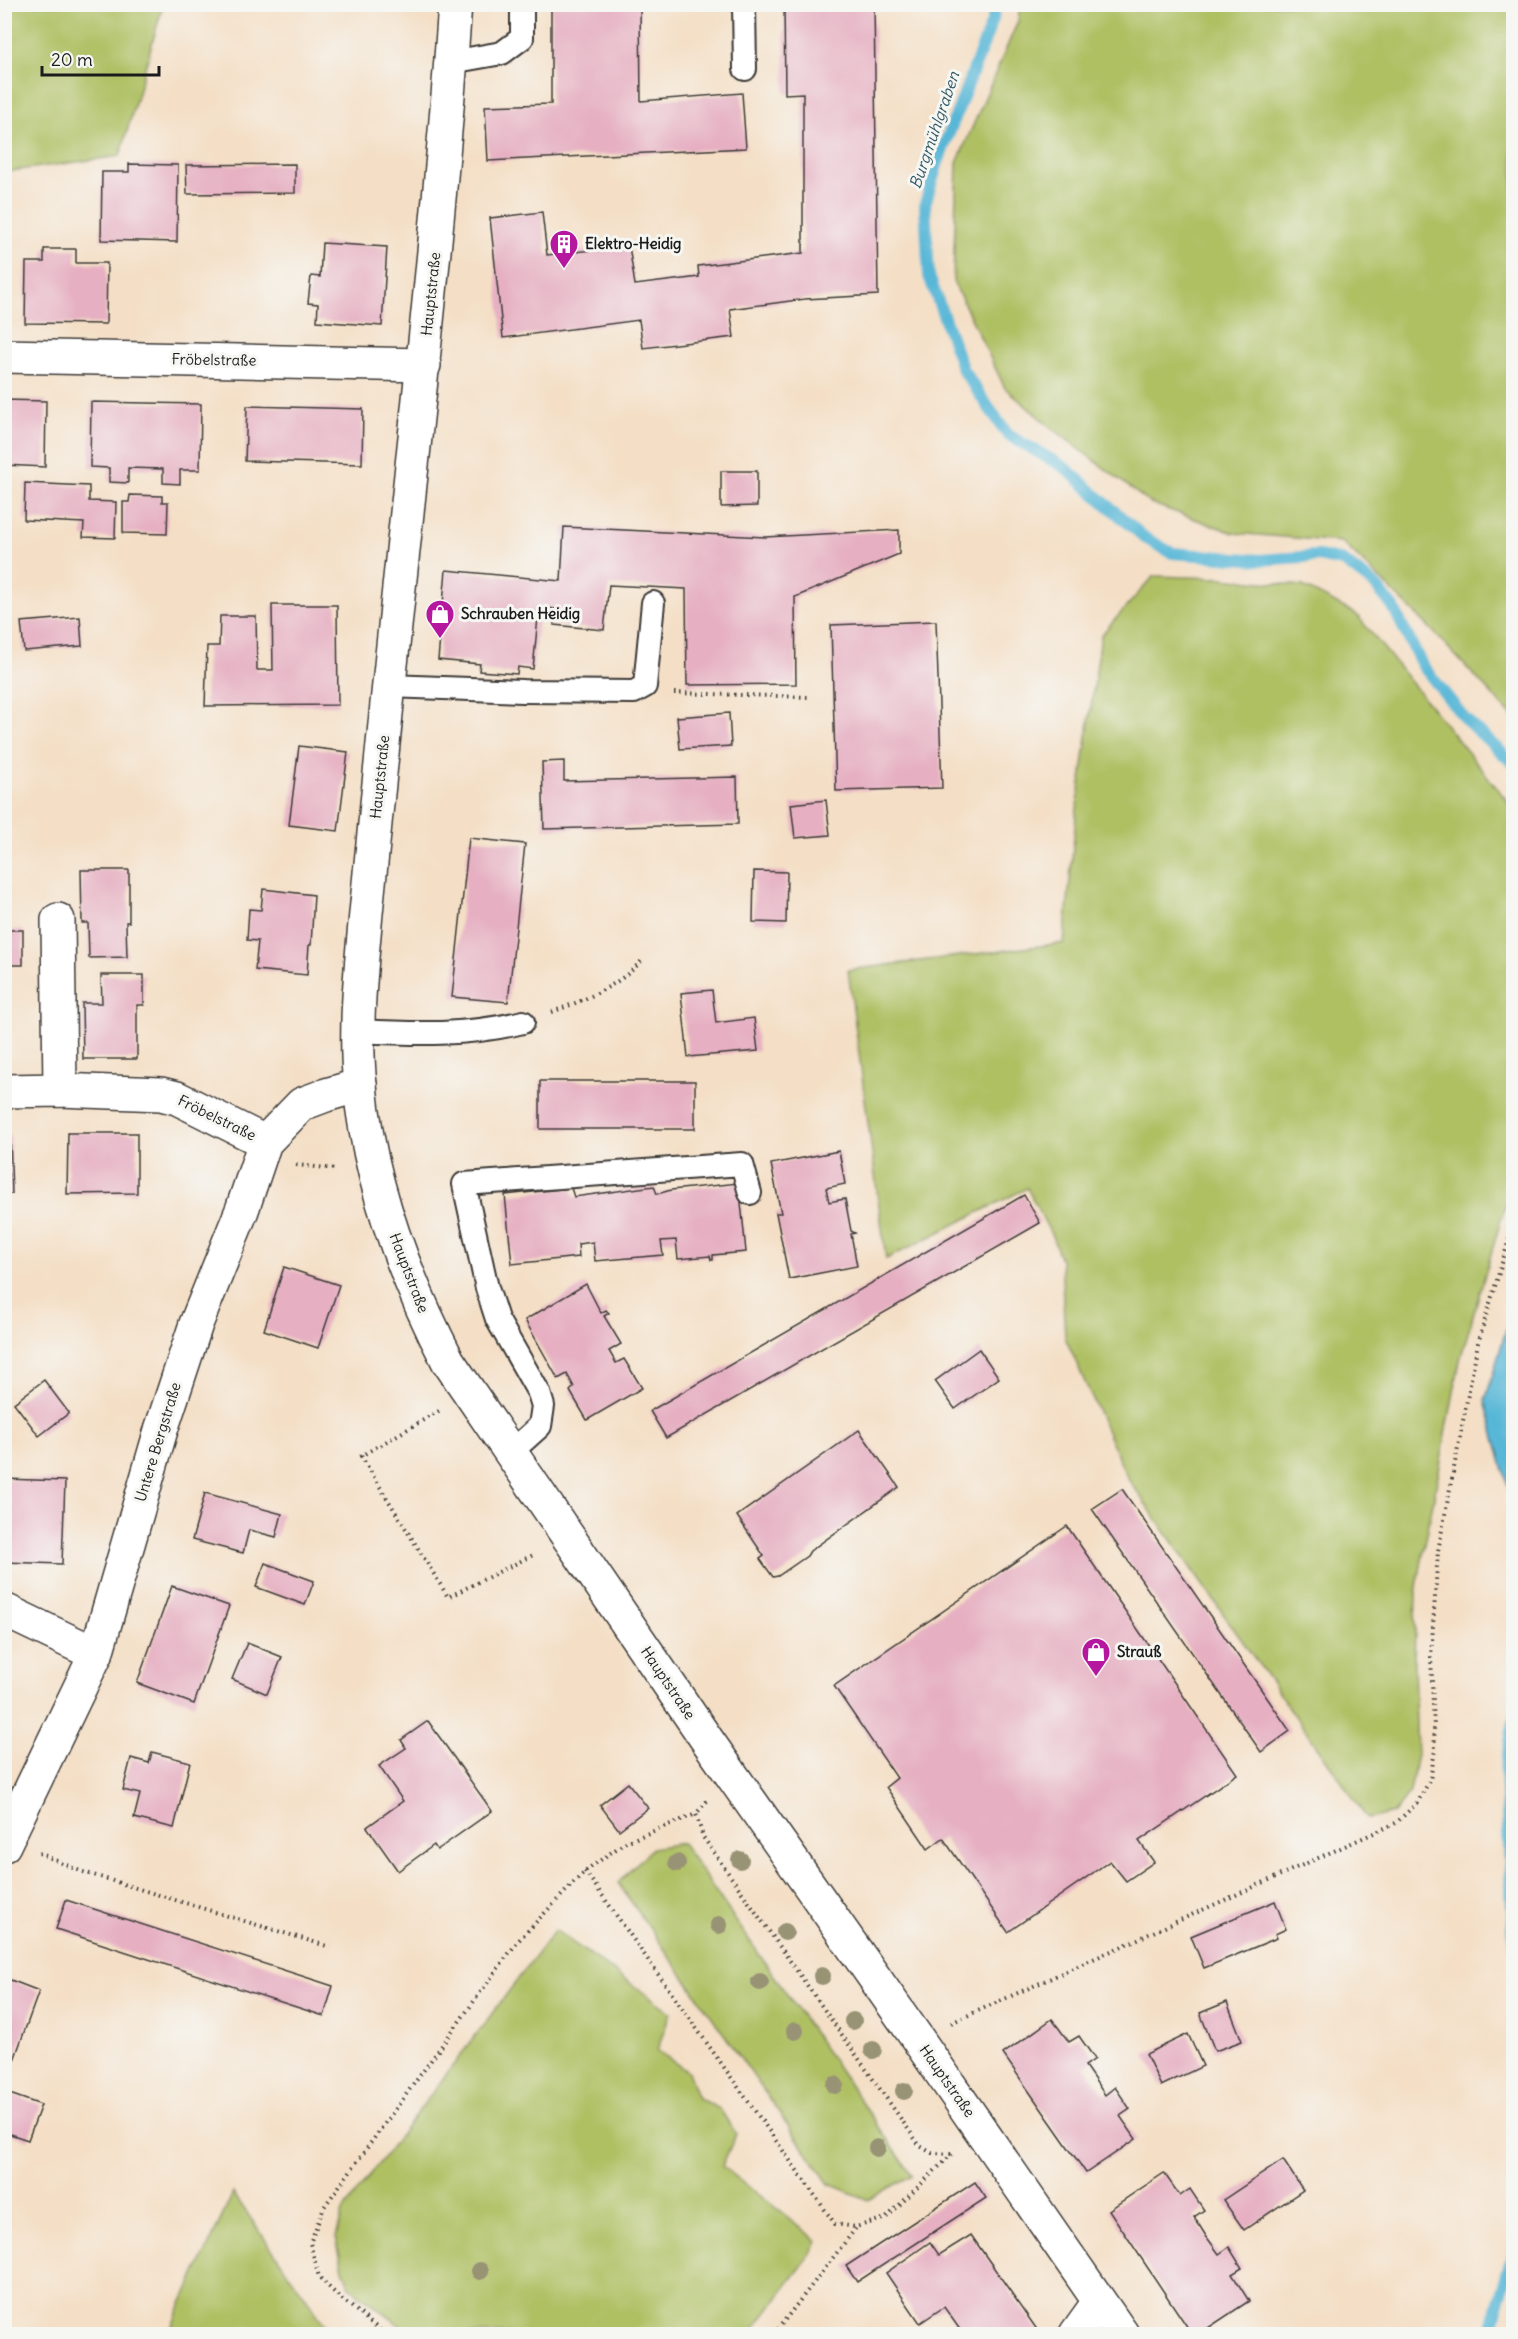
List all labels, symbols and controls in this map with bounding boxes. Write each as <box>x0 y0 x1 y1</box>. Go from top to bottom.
scale bar <box>42 39 159 77</box>
text: 20 m <box>51 48 93 71</box>
water label: Burgmühlgraben <box>905 68 964 191</box>
building icon: Elektro-Heidig <box>548 228 580 270</box>
place label: Elektro-Heidig <box>585 234 681 254</box>
street label: Hauptstraße <box>417 251 444 337</box>
street label: Fröbelstraße <box>172 349 256 370</box>
shop icon: Schrauben Heidig <box>424 598 456 640</box>
place label: Schrauben Heidig <box>461 604 580 624</box>
street label: Hauptstraße <box>366 734 393 820</box>
street label: Fröbelstraße <box>175 1090 259 1145</box>
street label: Hauptstraße <box>386 1230 433 1316</box>
street label: Untere Bergstraße <box>130 1380 185 1504</box>
shop icon: Strauß <box>1080 1636 1112 1678</box>
place label: Strauß <box>1117 1642 1162 1661</box>
street label: Hauptstraße <box>637 1643 700 1723</box>
street label: Hauptstraße <box>915 2041 979 2121</box>

